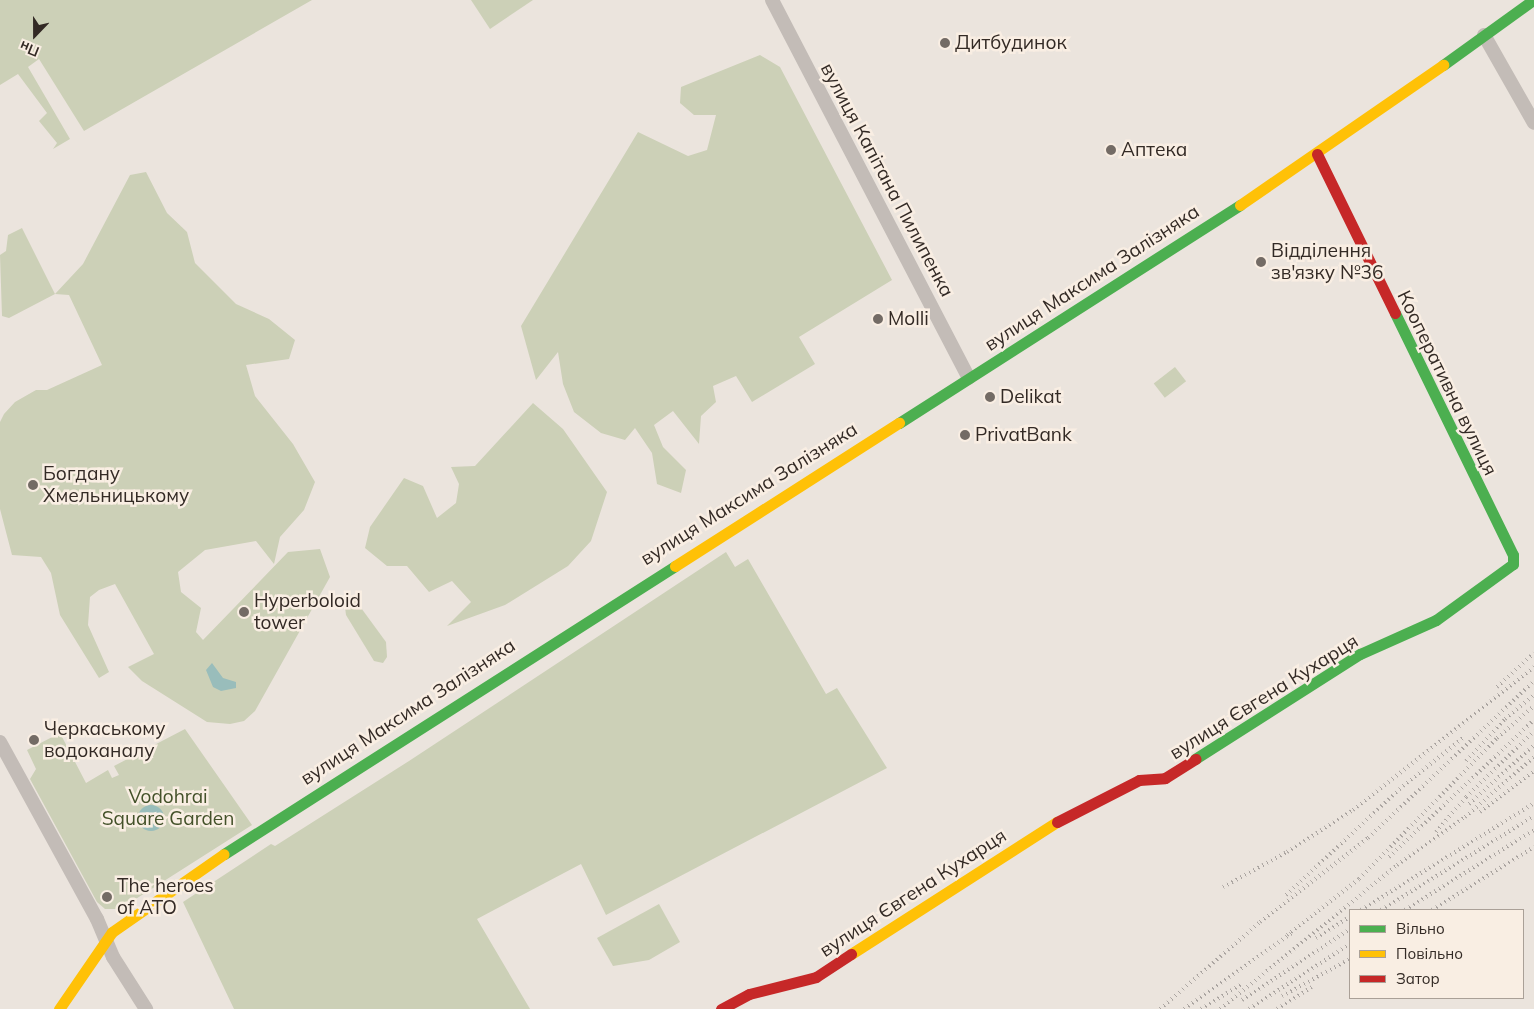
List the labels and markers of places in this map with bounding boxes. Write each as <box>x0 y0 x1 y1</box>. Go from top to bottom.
place label: Дитбудинок <box>955 32 1067 54</box>
marker: Дитбудинок <box>939 37 951 49</box>
place label: Аптека <box>1121 139 1187 161</box>
marker: Аптека <box>1105 144 1117 156</box>
place label: Відділення зв'язку №36 <box>1271 240 1383 284</box>
marker: Відділення зв'язку №36 <box>1255 256 1267 268</box>
place label: Molli <box>888 308 929 330</box>
marker: Molli <box>872 313 884 325</box>
place label: Delikat <box>1000 386 1061 408</box>
marker: Delikat <box>984 391 996 403</box>
place label: PrivatBank <box>975 424 1072 446</box>
marker: PrivatBank <box>959 429 971 441</box>
place label: Богдану Хмельницькому <box>43 463 189 507</box>
marker: Богдану Хмельницькому <box>27 479 39 491</box>
place label: Hyperboloid tower <box>254 590 361 634</box>
marker: Hyperboloid tower <box>238 606 250 618</box>
place label: Черкаському водоканалу <box>44 718 165 762</box>
marker: Черкаському водоканалу <box>28 734 40 746</box>
place label: The heroes of ATO <box>117 875 214 919</box>
marker: The heroes of ATO <box>101 891 113 903</box>

